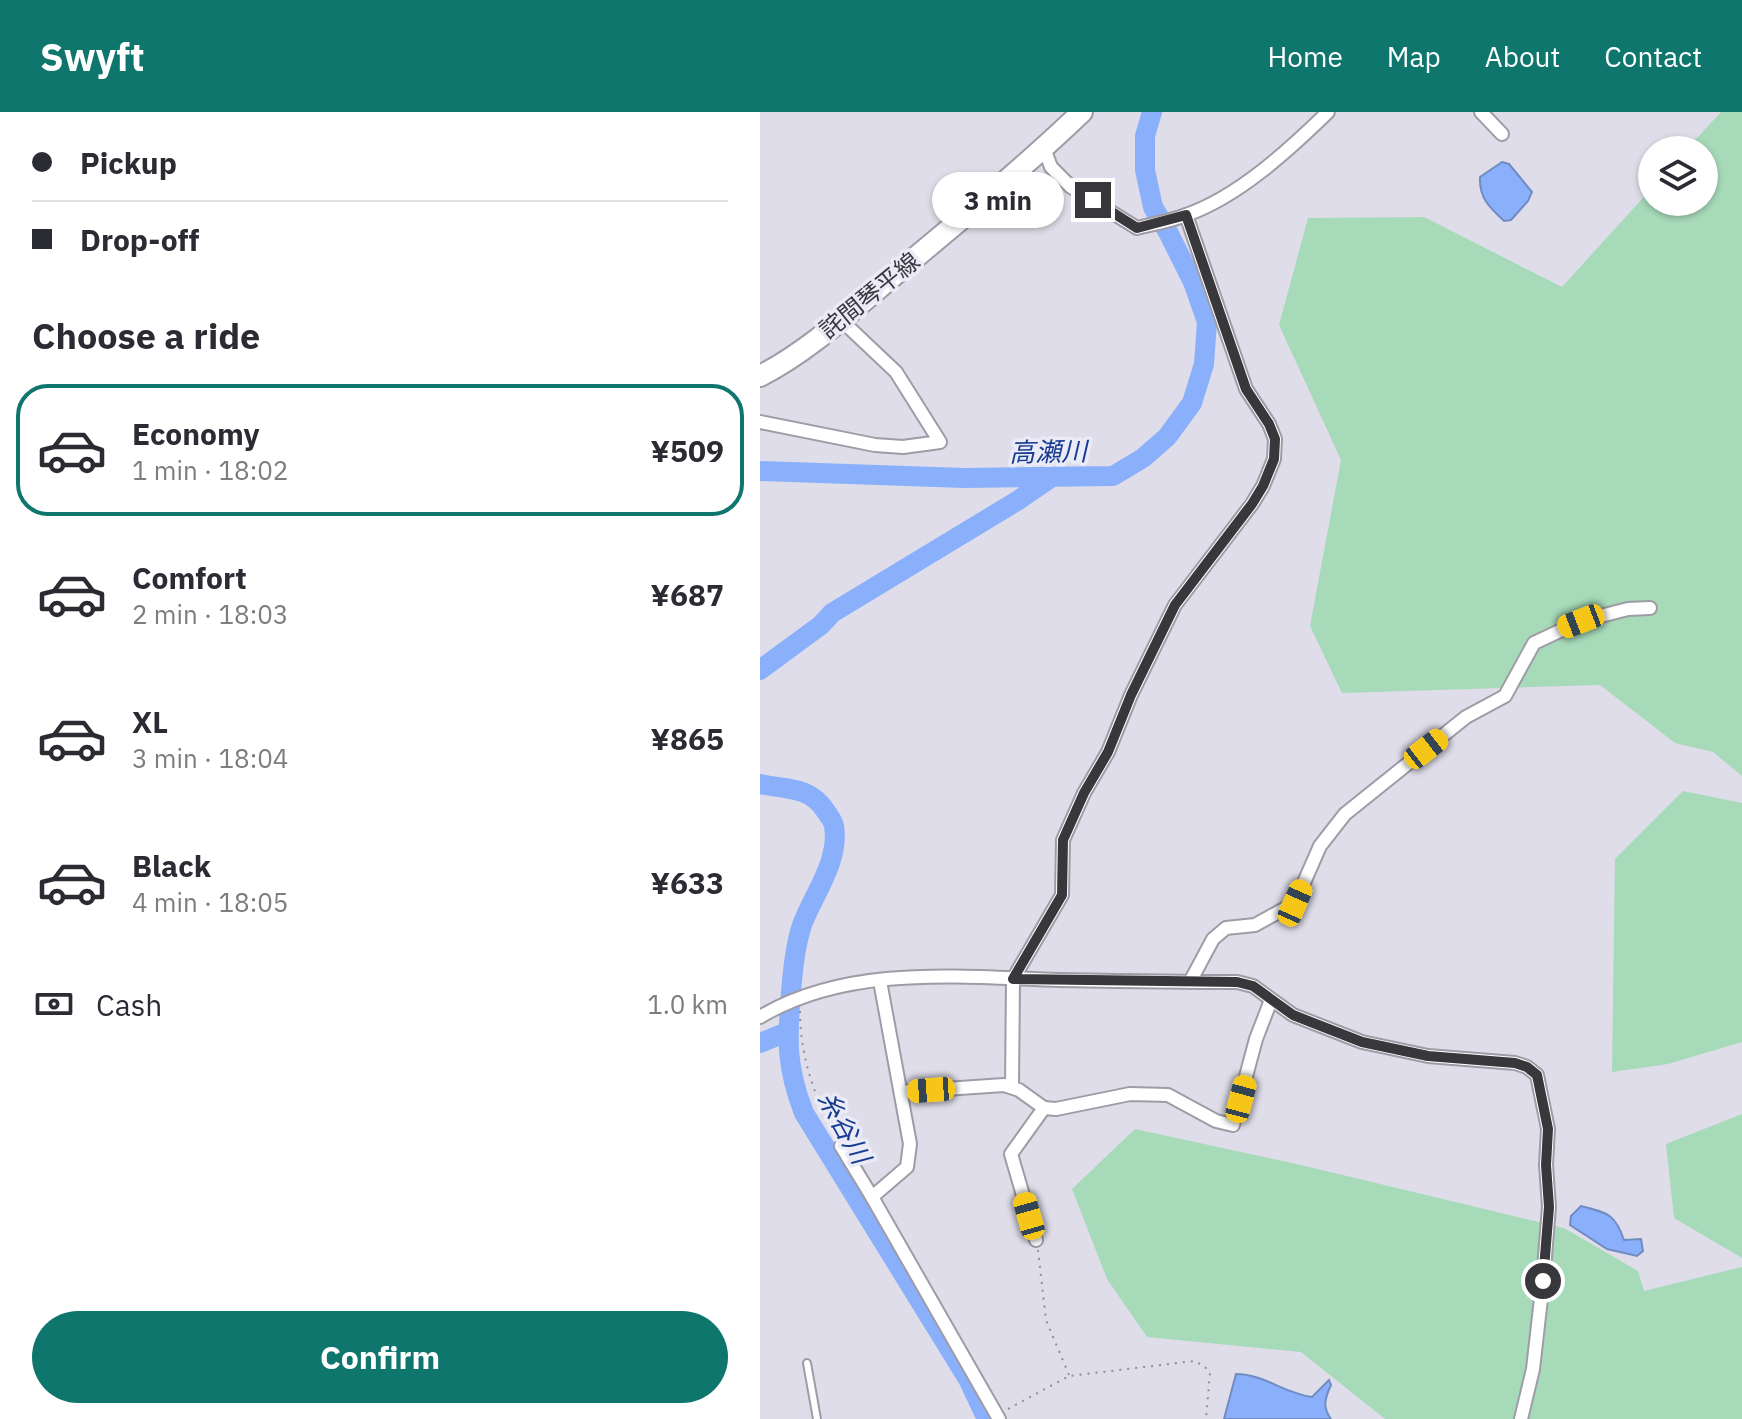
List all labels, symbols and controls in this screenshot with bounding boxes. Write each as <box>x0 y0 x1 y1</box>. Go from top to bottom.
text: Swyft <box>40 32 145 81</box>
text: Home <box>1267 38 1343 75</box>
text: Map <box>1387 38 1441 75</box>
text: About <box>1485 38 1560 75</box>
text: Contact <box>1604 38 1702 75</box>
map controls <box>1638 136 1718 216</box>
button: layers <box>1638 136 1718 216</box>
text: Pickup <box>80 143 177 182</box>
callout: 3 min <box>933 172 1065 228</box>
route end <box>1075 182 1111 218</box>
text: 3 min <box>964 183 1032 217</box>
text: Drop-off <box>80 220 199 259</box>
street label: 詫間琴平線 <box>812 245 926 345</box>
text: Choose a ride <box>32 312 260 359</box>
icon: car <box>36 414 108 486</box>
text: Economy <box>132 414 260 453</box>
text: ¥509 <box>651 431 724 470</box>
water label: 高瀬川 <box>1009 433 1090 469</box>
text: 1 min · 18:02 <box>132 453 288 487</box>
icon: car <box>36 558 108 630</box>
text: Comfort <box>132 558 247 597</box>
text: ¥687 <box>651 575 724 614</box>
text: 2 min · 18:03 <box>132 597 288 631</box>
car <box>1554 601 1608 641</box>
icon: car <box>36 702 108 774</box>
text: XL <box>132 702 168 741</box>
text: ¥865 <box>651 719 724 758</box>
car <box>1400 725 1452 773</box>
text: 3 min · 18:04 <box>132 741 288 775</box>
icon: car <box>36 846 108 918</box>
text: Black <box>132 846 211 885</box>
text: ¥633 <box>651 863 724 902</box>
car <box>1274 876 1316 930</box>
text: 4 min · 18:05 <box>132 885 288 919</box>
icon: cash <box>32 982 76 1026</box>
text: Cash <box>96 985 162 1024</box>
text: 1.0 km <box>647 987 728 1021</box>
car <box>1223 1073 1259 1125</box>
car <box>906 1076 956 1104</box>
water label: 糸谷川 <box>811 1085 880 1172</box>
car <box>1011 1190 1047 1242</box>
route start <box>1525 1263 1561 1299</box>
button: Confirm <box>32 1311 728 1403</box>

